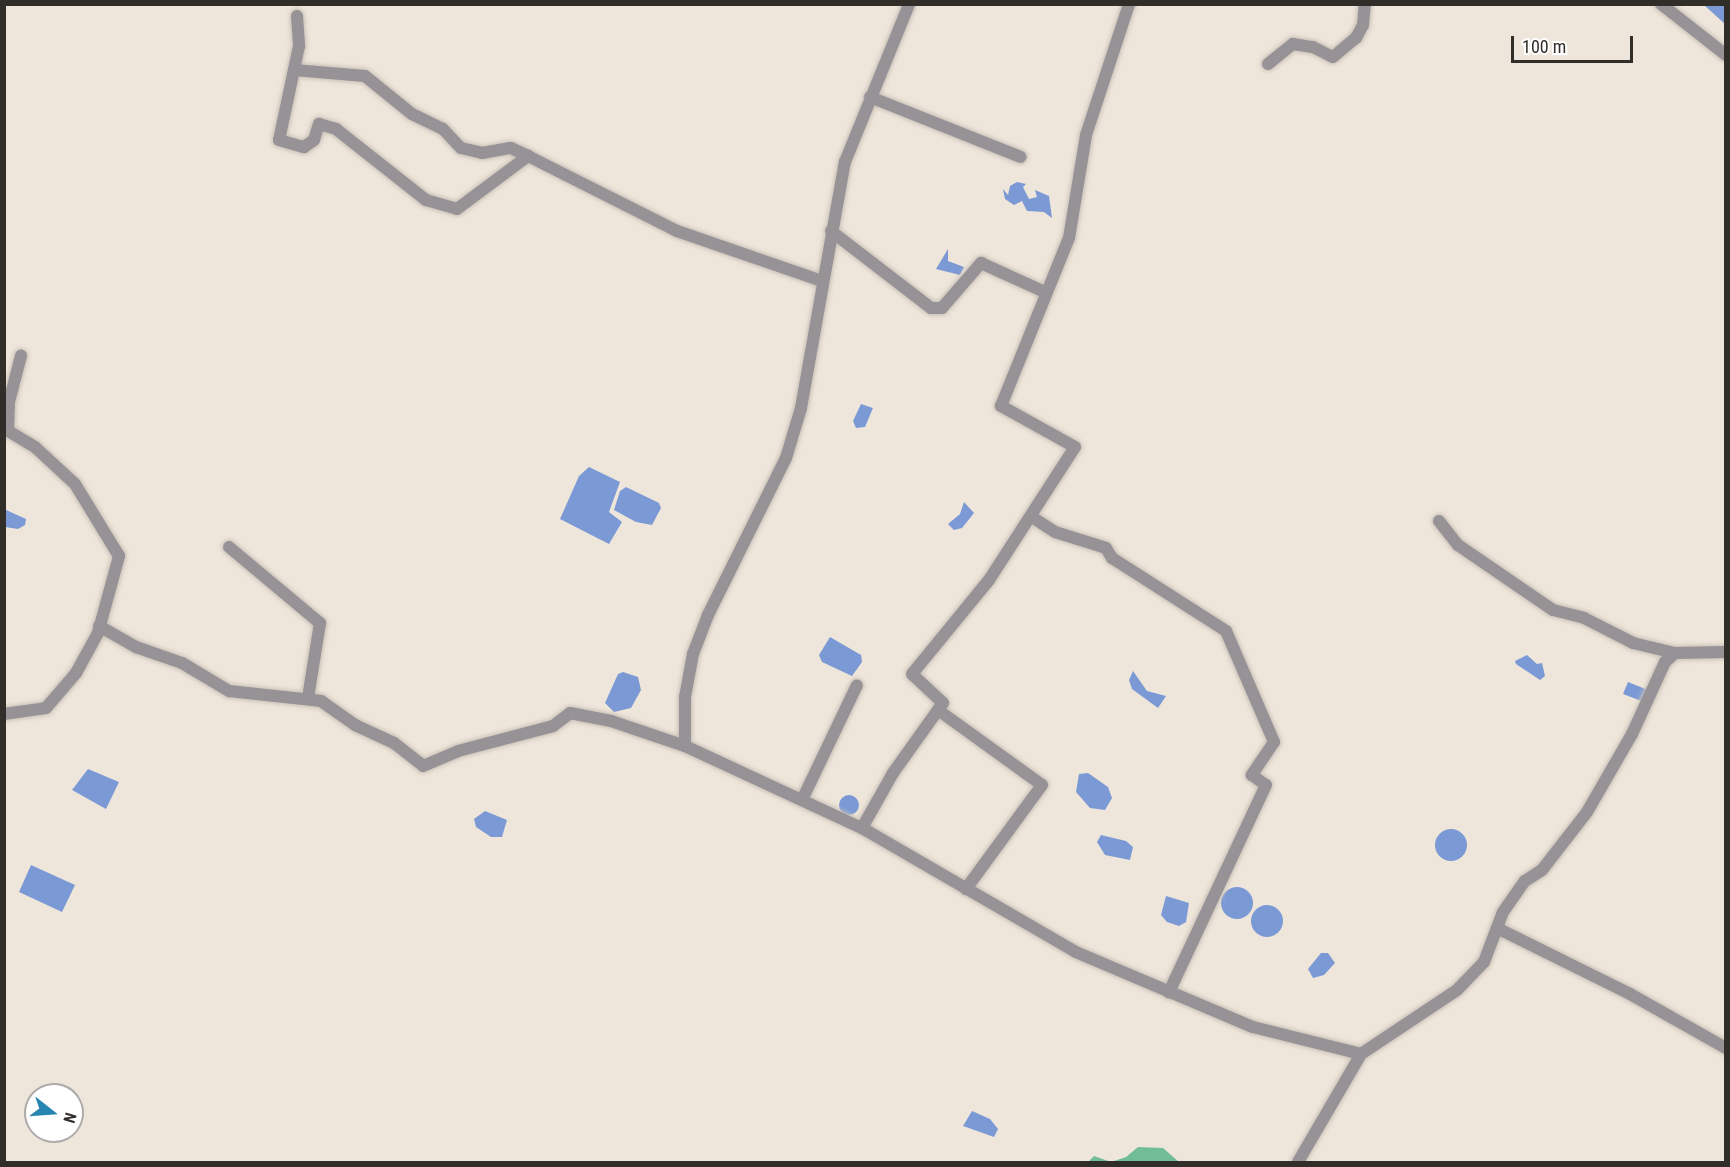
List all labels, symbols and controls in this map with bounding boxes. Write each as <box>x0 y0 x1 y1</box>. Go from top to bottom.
scale bar <box>1514 24 1636 62</box>
text: 100 m <box>1522 36 1566 57</box>
north arrow <box>24 1083 84 1143</box>
text: N <box>59 1110 80 1125</box>

